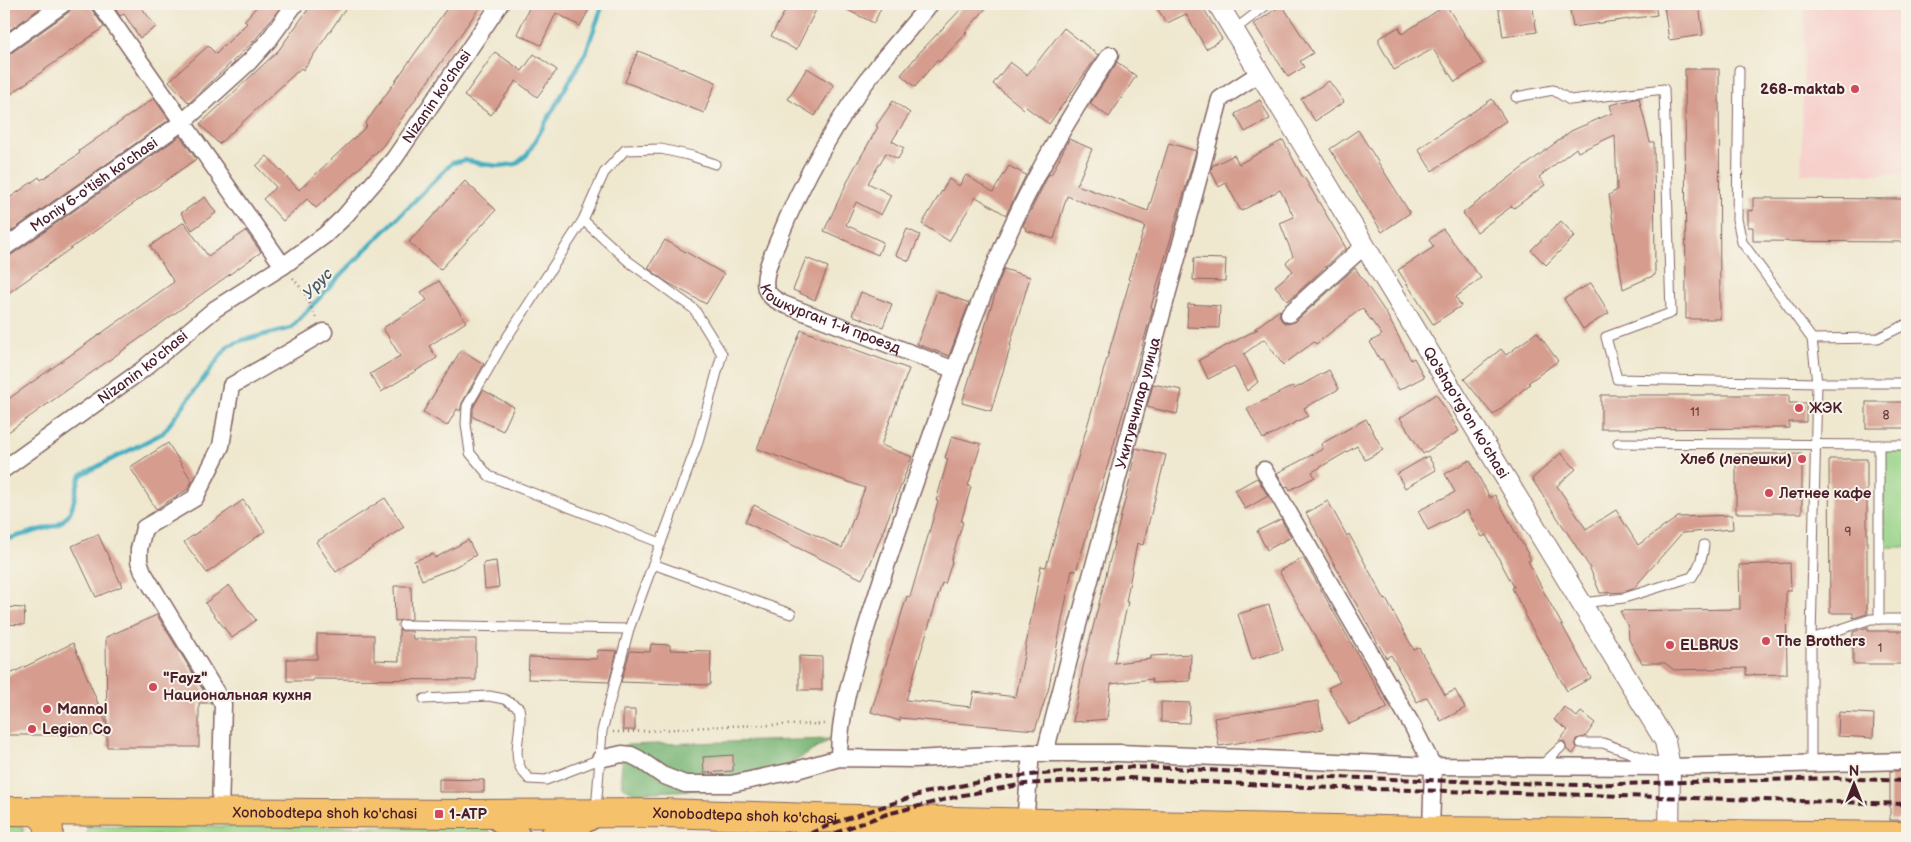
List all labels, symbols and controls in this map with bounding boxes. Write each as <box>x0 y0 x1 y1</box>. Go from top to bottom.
street label: Nizanin ko'chasi <box>398 46 476 147</box>
place label: 268-maktab <box>1760 80 1845 99</box>
marker: 268-maktab <box>1849 83 1861 95</box>
street label: Moniy 6-o'tish ko'chasi <box>27 133 162 237</box>
water label: Урус <box>299 265 337 303</box>
street label: Кошкурган 1-й проезд <box>755 282 903 358</box>
street label: Nizanin ko'chasi <box>94 327 192 409</box>
street label: Укитувчилар улица <box>1111 335 1165 471</box>
street label: Qo'shqo'rg'on ko'chasi <box>1418 344 1513 482</box>
place label: ЖЭК <box>1809 399 1843 418</box>
marker: ЖЭК <box>1793 402 1805 414</box>
house number: 11 <box>1690 405 1700 420</box>
house number: 8 <box>1883 408 1890 423</box>
place label: Хлеб (лепешки) <box>1679 450 1792 469</box>
marker: Хлеб (лепешки) <box>1796 453 1808 465</box>
place label: Летнее кафе <box>1778 484 1871 503</box>
marker: Летнее кафе <box>1763 487 1775 499</box>
house number: 9 <box>1845 525 1852 540</box>
place label: The Brothers <box>1776 632 1865 651</box>
marker: The Brothers <box>1760 635 1772 647</box>
place label: ELBRUS <box>1680 636 1738 655</box>
marker: ELBRUS <box>1664 639 1676 651</box>
house number: 1 <box>1878 641 1882 656</box>
place label: "Fayz" Национальная кухня <box>163 669 312 705</box>
marker: "Fayz" Национальная кухня <box>147 681 159 693</box>
place label: Mannol <box>57 700 108 719</box>
marker: Mannol <box>41 703 53 715</box>
place label: Legion Co <box>42 720 112 739</box>
marker: Legion Co <box>26 723 38 735</box>
north arrow <box>1828 760 1878 810</box>
text: N <box>1849 763 1859 780</box>
street label: Xonobodtepa shoh ko'chasi <box>232 803 417 824</box>
street label: Xonobodtepa shoh ko'chasi <box>652 804 837 829</box>
place label: 1-ATP <box>449 805 488 824</box>
marker: 1-ATP <box>433 808 445 820</box>

